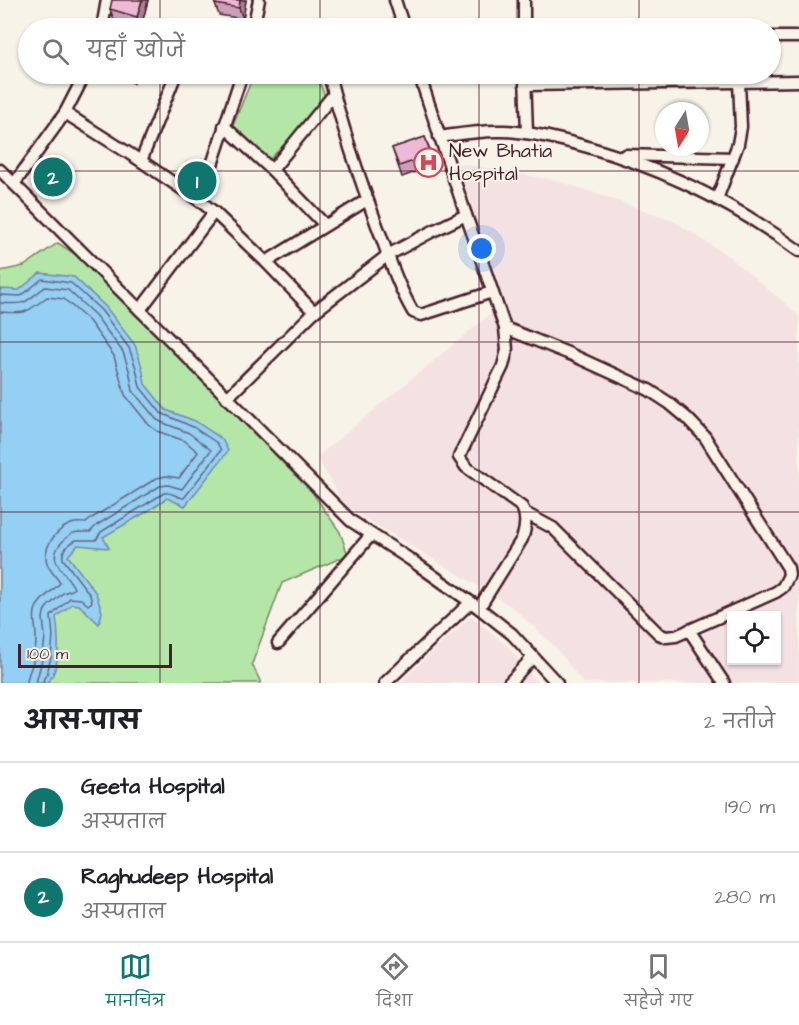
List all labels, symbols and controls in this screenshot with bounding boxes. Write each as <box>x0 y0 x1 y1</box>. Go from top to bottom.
search box <box>18 18 781 84</box>
icon: search <box>39 35 72 68</box>
text: यहाँ खोजें <box>87 35 185 66</box>
north arrow <box>655 102 709 156</box>
place label: New Bhatia Hospital <box>449 137 552 188</box>
hospital icon: New Bhatia Hospital <box>412 146 444 178</box>
pin: 2 <box>34 154 72 200</box>
pin: 1 <box>178 158 216 204</box>
your location <box>467 234 496 263</box>
map controls <box>727 611 781 665</box>
button: locate <box>727 611 781 665</box>
scale bar <box>18 641 172 668</box>
text: 100 m <box>27 643 68 665</box>
text: आस-पास <box>24 703 140 739</box>
text: 2 नतीजे <box>704 708 775 736</box>
text: Geeta Hospital <box>81 771 225 802</box>
text: 1 <box>42 793 45 821</box>
text: 190 m <box>725 793 775 821</box>
text: अस्पताल <box>81 808 166 836</box>
text: Raghudeep Hospital <box>81 861 273 892</box>
text: 2 <box>38 883 49 911</box>
text: 280 m <box>714 883 775 911</box>
text: अस्पताल <box>81 898 166 926</box>
tab: मानचित्र <box>106 950 165 1018</box>
tab: दिशा <box>376 950 413 1018</box>
tab: सहेजे गए <box>624 950 693 1018</box>

